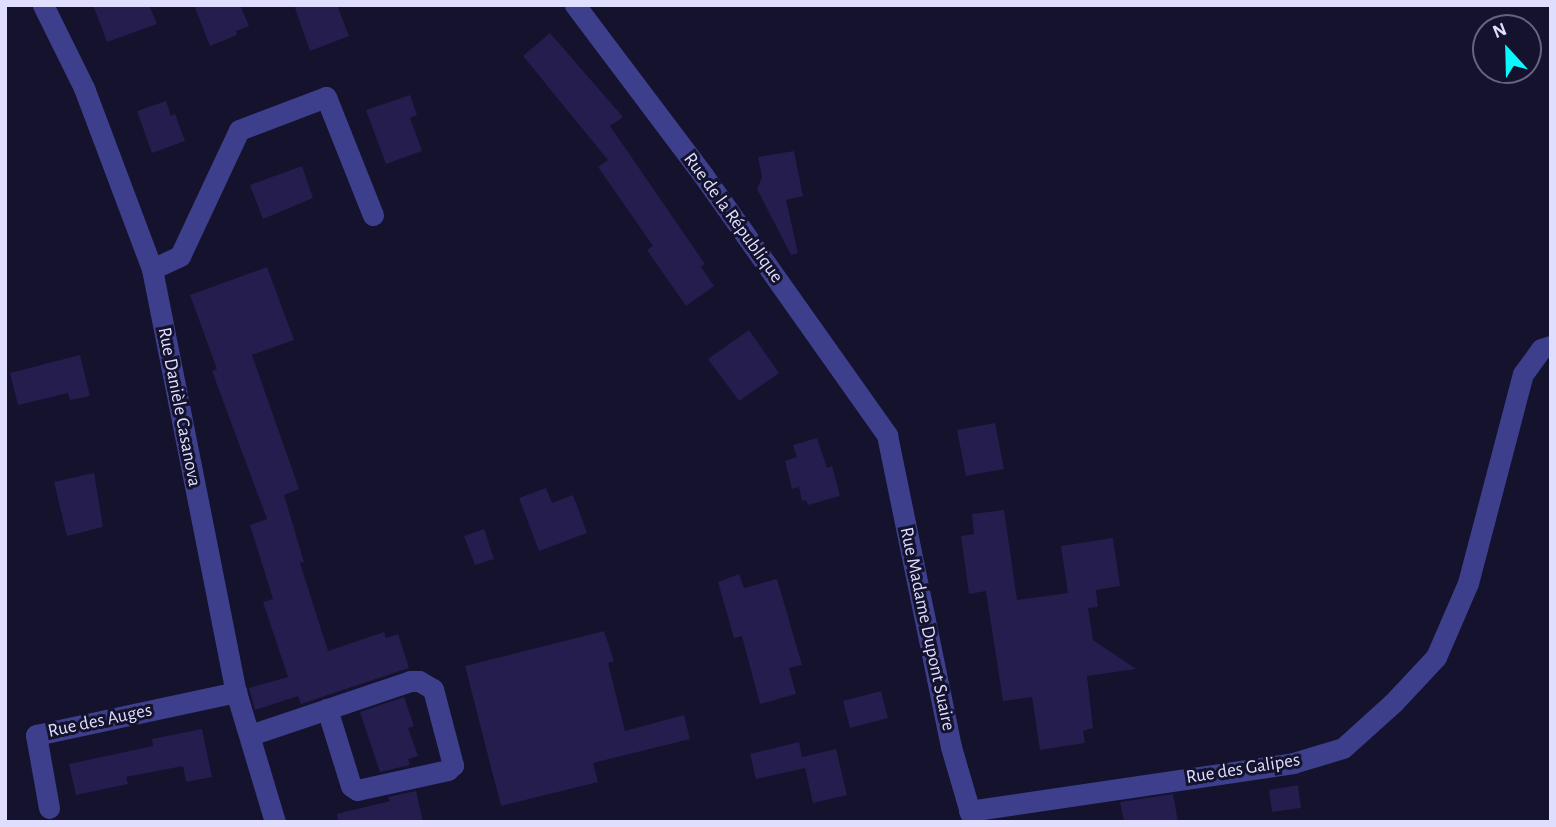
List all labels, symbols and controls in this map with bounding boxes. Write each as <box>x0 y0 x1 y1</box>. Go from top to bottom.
north arrow <box>1472 14 1542 84</box>
text: N <box>1490 20 1509 42</box>
street label: Rue de la République <box>678 149 788 287</box>
street label: Rue Danièle Casanova <box>152 325 206 489</box>
street label: Rue Madame Dupont Suaire <box>894 525 960 733</box>
street label: Rue des Auges <box>46 699 154 743</box>
street label: Rue des Galipes <box>1184 749 1302 789</box>

